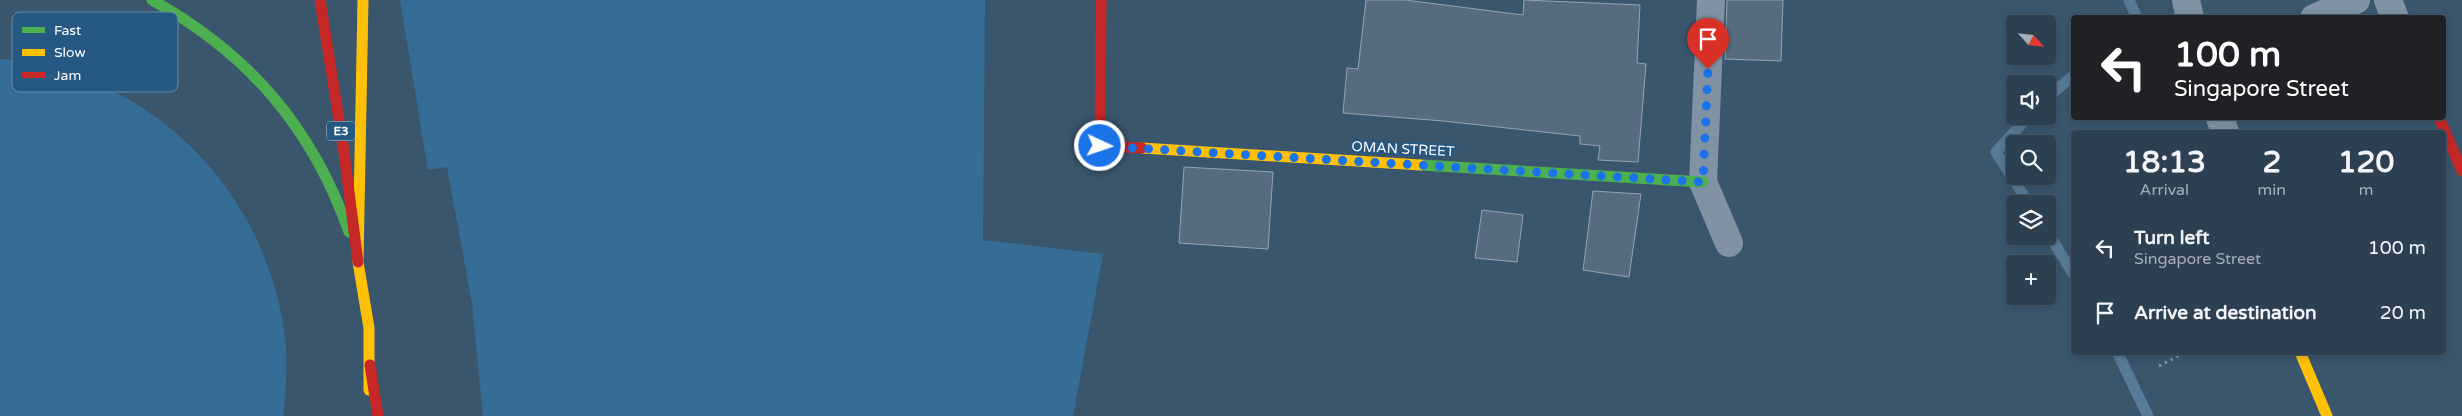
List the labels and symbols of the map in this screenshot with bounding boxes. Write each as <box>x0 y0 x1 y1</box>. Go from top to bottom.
legend <box>12 12 178 92</box>
north arrow <box>2006 15 2056 65</box>
pin <box>1687 18 1729 69</box>
text: Fast <box>54 22 82 39</box>
text: Slow <box>54 44 86 61</box>
text: Jam <box>54 67 81 84</box>
position arrow <box>1073 119 1125 171</box>
road number: E3 <box>327 122 355 140</box>
street label: OMAN STREET <box>1351 138 1455 160</box>

